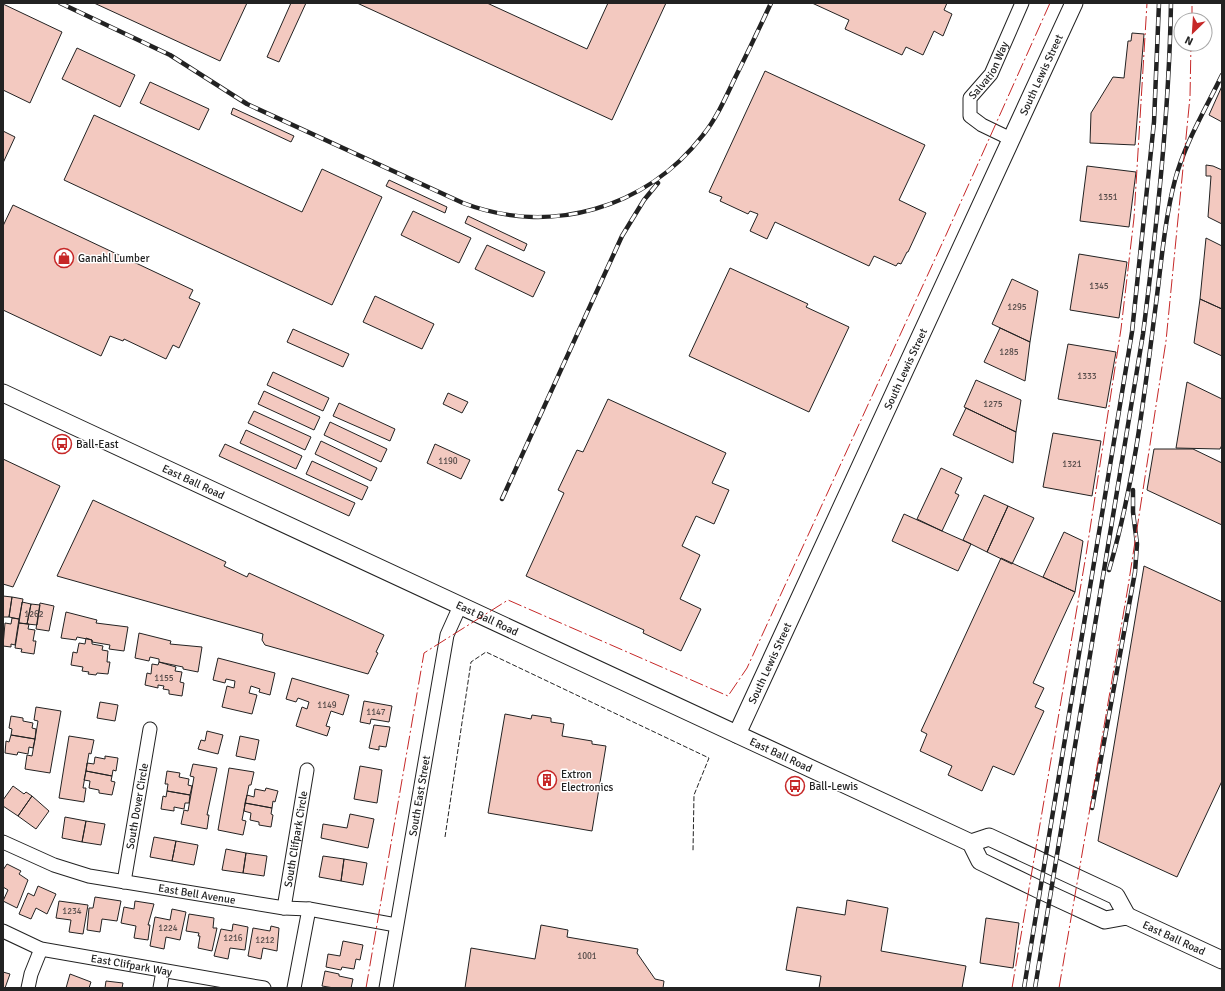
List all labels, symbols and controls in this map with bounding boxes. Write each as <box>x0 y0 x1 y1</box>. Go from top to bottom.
north arrow <box>1173 12 1213 52</box>
street label: South Lewis Street <box>1017 32 1066 118</box>
text: N <box>1183 33 1195 48</box>
street label: Salvation Way <box>966 39 1012 102</box>
house number: 1351 <box>1098 192 1118 203</box>
shop icon: Ganahl Lumber <box>53 247 75 269</box>
place label: Ganahl Lumber <box>78 252 149 265</box>
house number: 1345 <box>1089 281 1109 292</box>
house number: 1295 <box>1007 302 1027 313</box>
street label: South Lewis Street <box>881 326 930 412</box>
house number: 1285 <box>999 347 1019 358</box>
house number: 1333 <box>1077 371 1097 382</box>
house number: 1275 <box>983 399 1003 410</box>
bus stop icon: Ball-East <box>51 433 73 455</box>
place label: Ball-East <box>76 438 119 451</box>
house number: 1190 <box>438 456 458 467</box>
house number: 1321 <box>1062 459 1082 470</box>
street label: East Ball Road <box>160 462 227 502</box>
street label: East Ball Road <box>454 598 520 639</box>
house number: 1262 <box>24 609 44 620</box>
street label: South Lewis Street <box>746 621 795 706</box>
house number: 1155 <box>154 673 174 684</box>
house number: 1149 <box>317 700 337 711</box>
house number: 1147 <box>366 707 386 718</box>
street label: East Ball Road <box>748 735 814 775</box>
street label: South East Street <box>406 754 433 837</box>
street label: South Dover Circle <box>124 762 151 850</box>
place label: Extron Electronics <box>561 768 614 794</box>
building icon: Extron Electronics <box>536 769 558 791</box>
bus stop icon: Ball-Lewis <box>784 775 806 797</box>
place label: Ball-Lewis <box>809 780 858 793</box>
street label: South Clifpark Circle <box>282 790 310 888</box>
street label: East Bell Avenue <box>157 881 237 907</box>
house number: 1234 <box>62 906 82 917</box>
street label: East Ball Road <box>1140 918 1207 958</box>
house number: 1224 <box>158 923 178 934</box>
house number: 1216 <box>223 933 243 944</box>
house number: 1212 <box>255 935 275 946</box>
house number: 1001 <box>577 951 597 962</box>
street label: East Clifpark Way <box>90 952 174 979</box>

